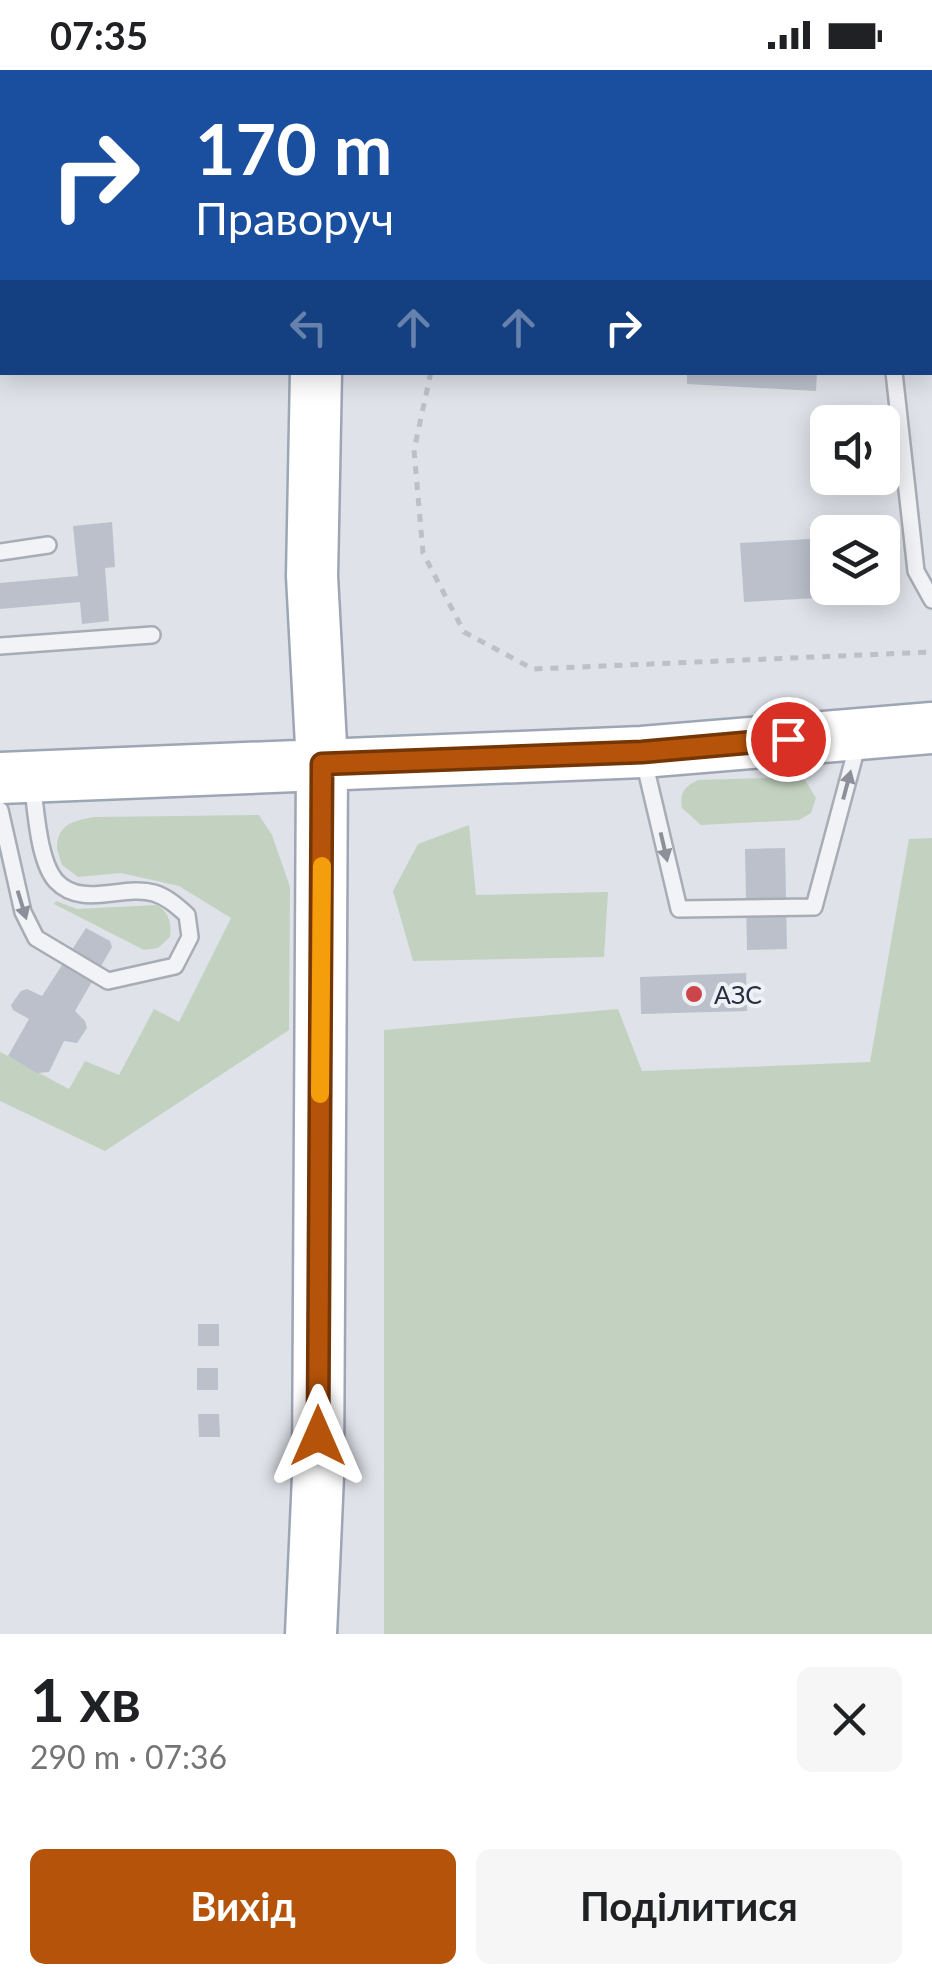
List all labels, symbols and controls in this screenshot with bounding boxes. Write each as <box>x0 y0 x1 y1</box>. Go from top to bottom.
text: 07:35 <box>50 12 148 58</box>
text: 170 m <box>195 106 392 190</box>
icon: right <box>30 110 160 240</box>
text: Праворуч <box>195 191 394 245</box>
icon: left <box>281 300 336 355</box>
icon: ahead <box>386 300 441 355</box>
icon: ahead <box>491 300 546 355</box>
icon: right <box>596 300 651 355</box>
map controls <box>810 405 900 605</box>
button: sound <box>810 405 900 495</box>
button: layers <box>810 515 900 605</box>
pin <box>746 697 831 782</box>
icon: arrive <box>761 712 816 767</box>
one-way arrow <box>840 769 855 800</box>
one-way arrow <box>657 832 672 863</box>
one-way arrow <box>15 890 30 920</box>
place label: АЗС <box>714 979 762 1009</box>
marker: АЗС <box>683 983 705 1005</box>
position arrow <box>266 1384 370 1488</box>
text: 1 хв <box>30 1663 141 1735</box>
button: close <box>797 1667 902 1772</box>
text: 290 m · 07:36 <box>30 1737 227 1776</box>
button: Вихід <box>30 1849 456 1964</box>
button: Поділитися <box>476 1849 902 1964</box>

